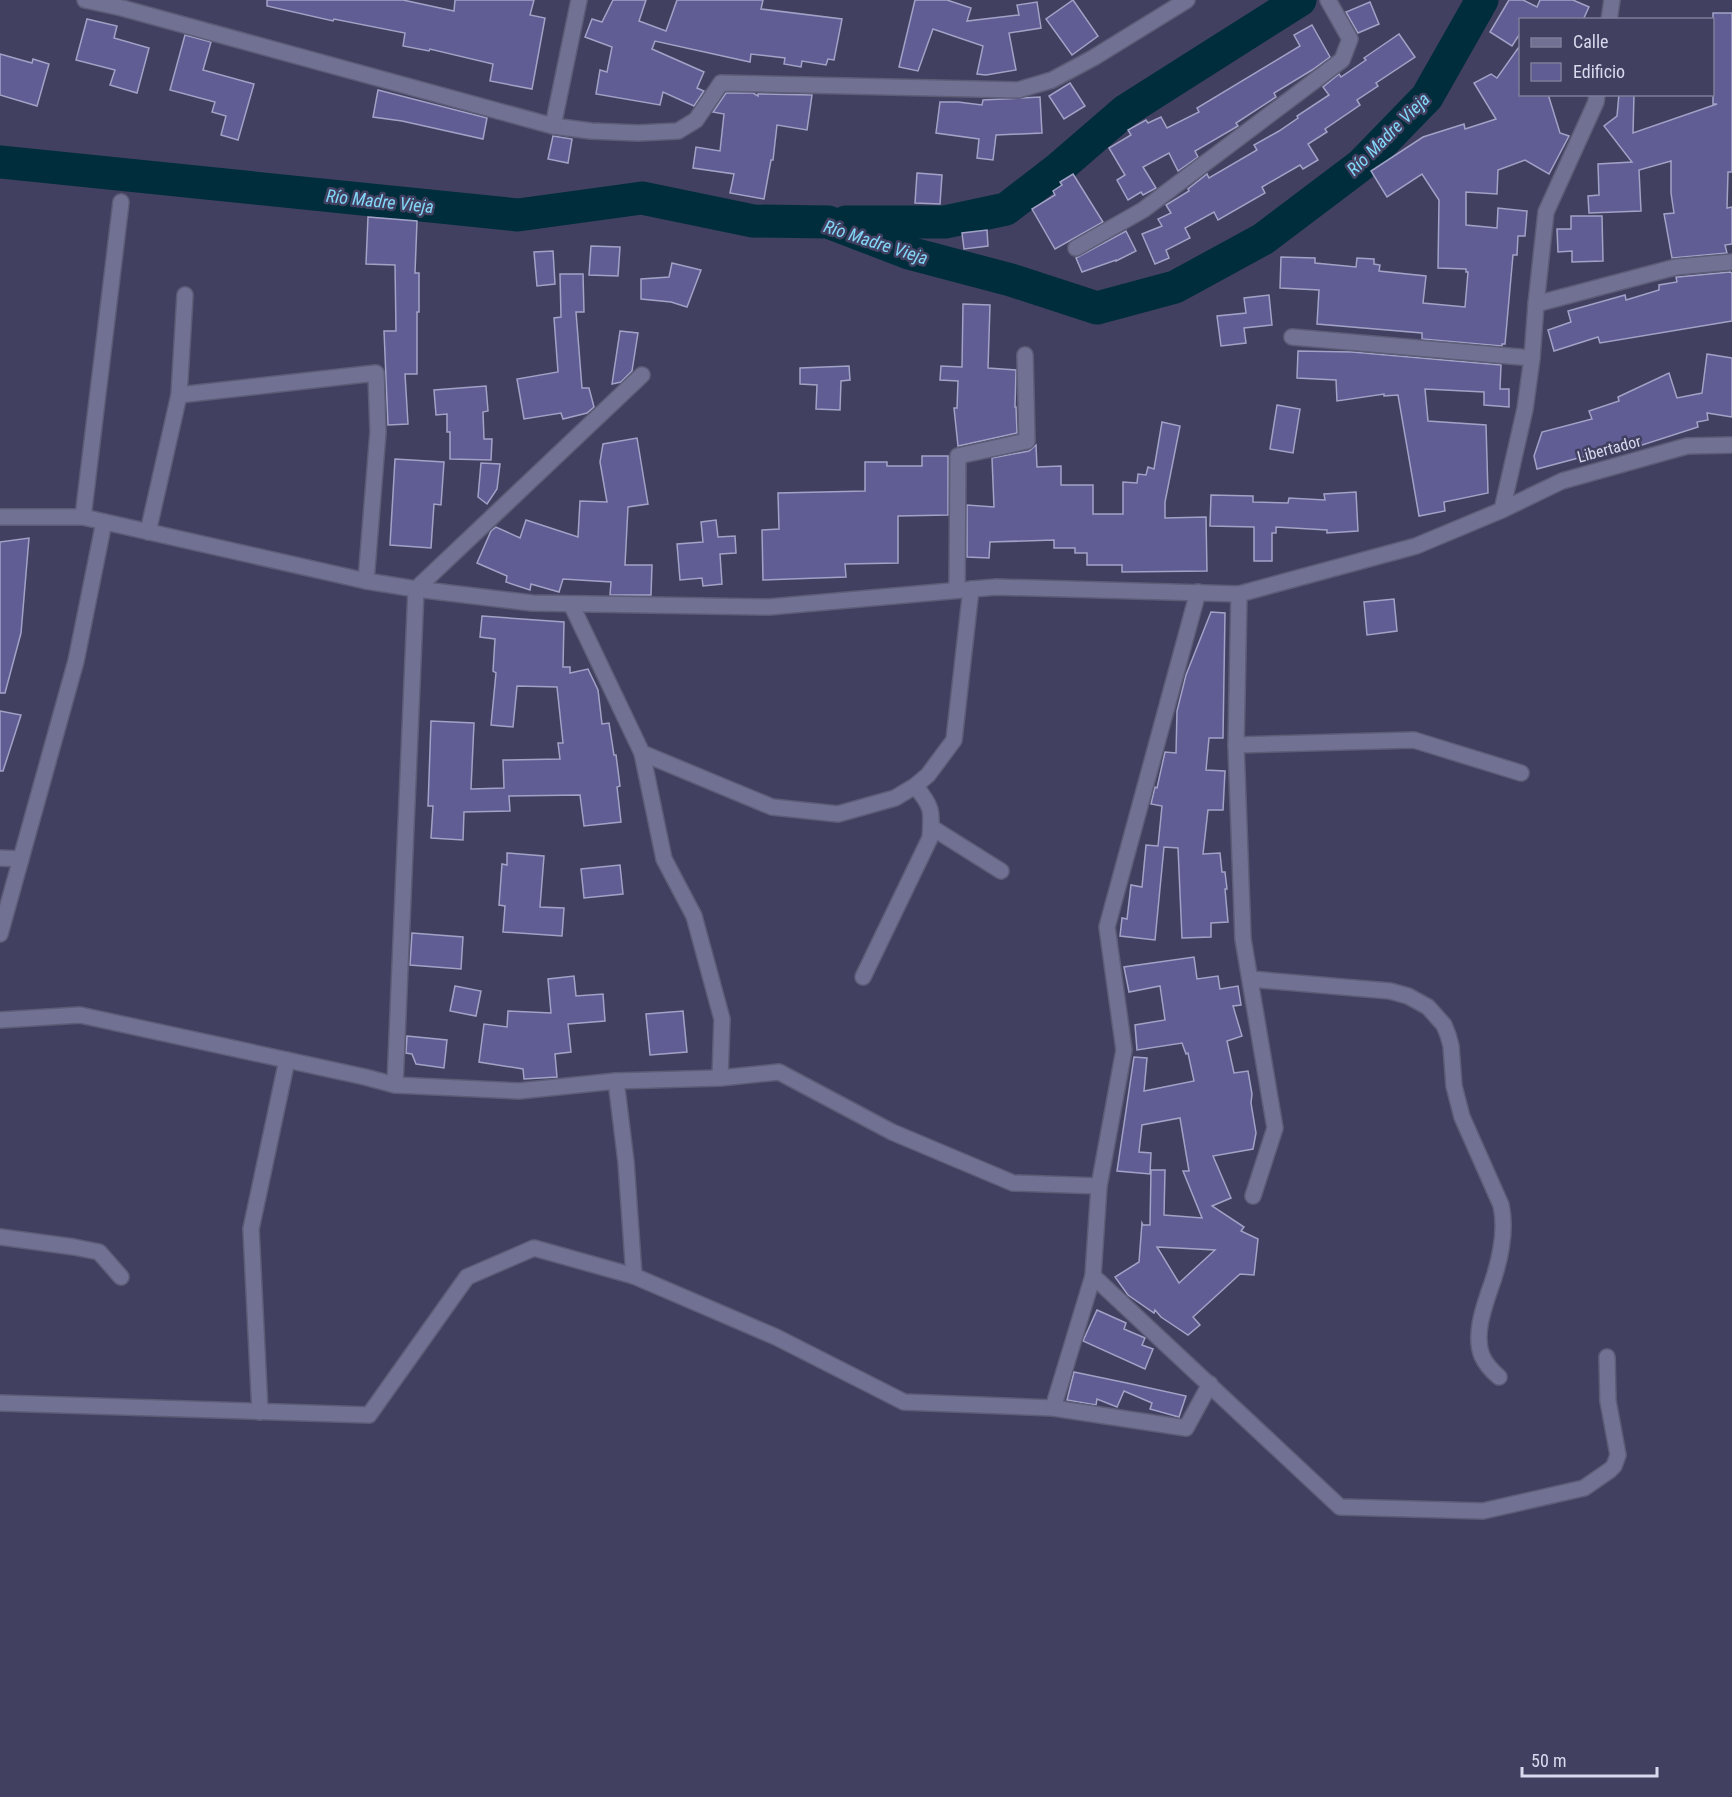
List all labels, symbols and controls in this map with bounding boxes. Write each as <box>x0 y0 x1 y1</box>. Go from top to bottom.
legend <box>1519 18 1714 96</box>
text: Calle <box>1573 31 1609 52</box>
text: Edificio <box>1573 61 1625 82</box>
water label: Río Madre Vieja <box>1342 88 1434 180</box>
water label: Río Madre Vieja <box>325 185 435 217</box>
water label: Río Madre Vieja <box>821 215 931 269</box>
street label: Libertador <box>1575 431 1643 467</box>
scale bar <box>1522 1740 1657 1778</box>
text: 50 m <box>1531 1750 1566 1771</box>

